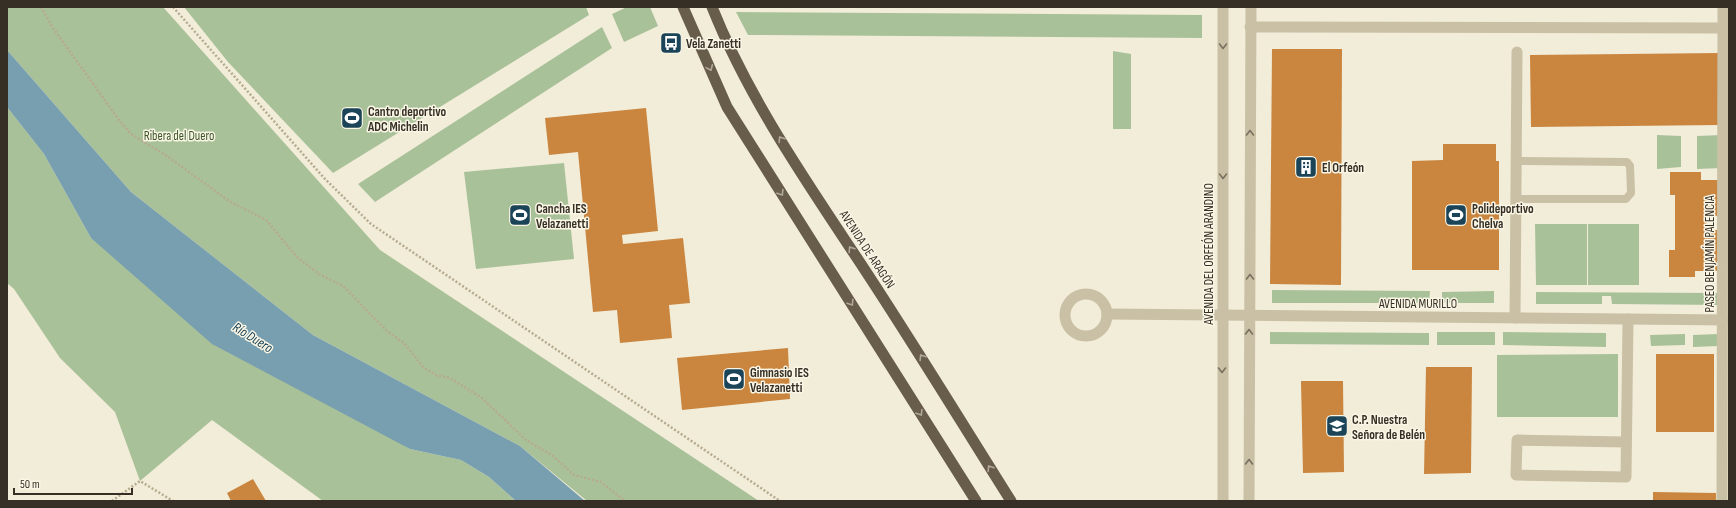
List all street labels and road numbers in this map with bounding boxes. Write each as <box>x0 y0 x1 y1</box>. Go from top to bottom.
street label: AVENIDA DEL ORFEÓN ARANDINO <box>1201 183 1217 326</box>
street label: PASEO BENJAMÍN PALENCIA <box>1702 195 1718 313</box>
street label: AVENIDA DE ARAGÓN <box>835 207 898 292</box>
street label: AVENIDA MURILLO <box>1378 296 1457 312</box>

